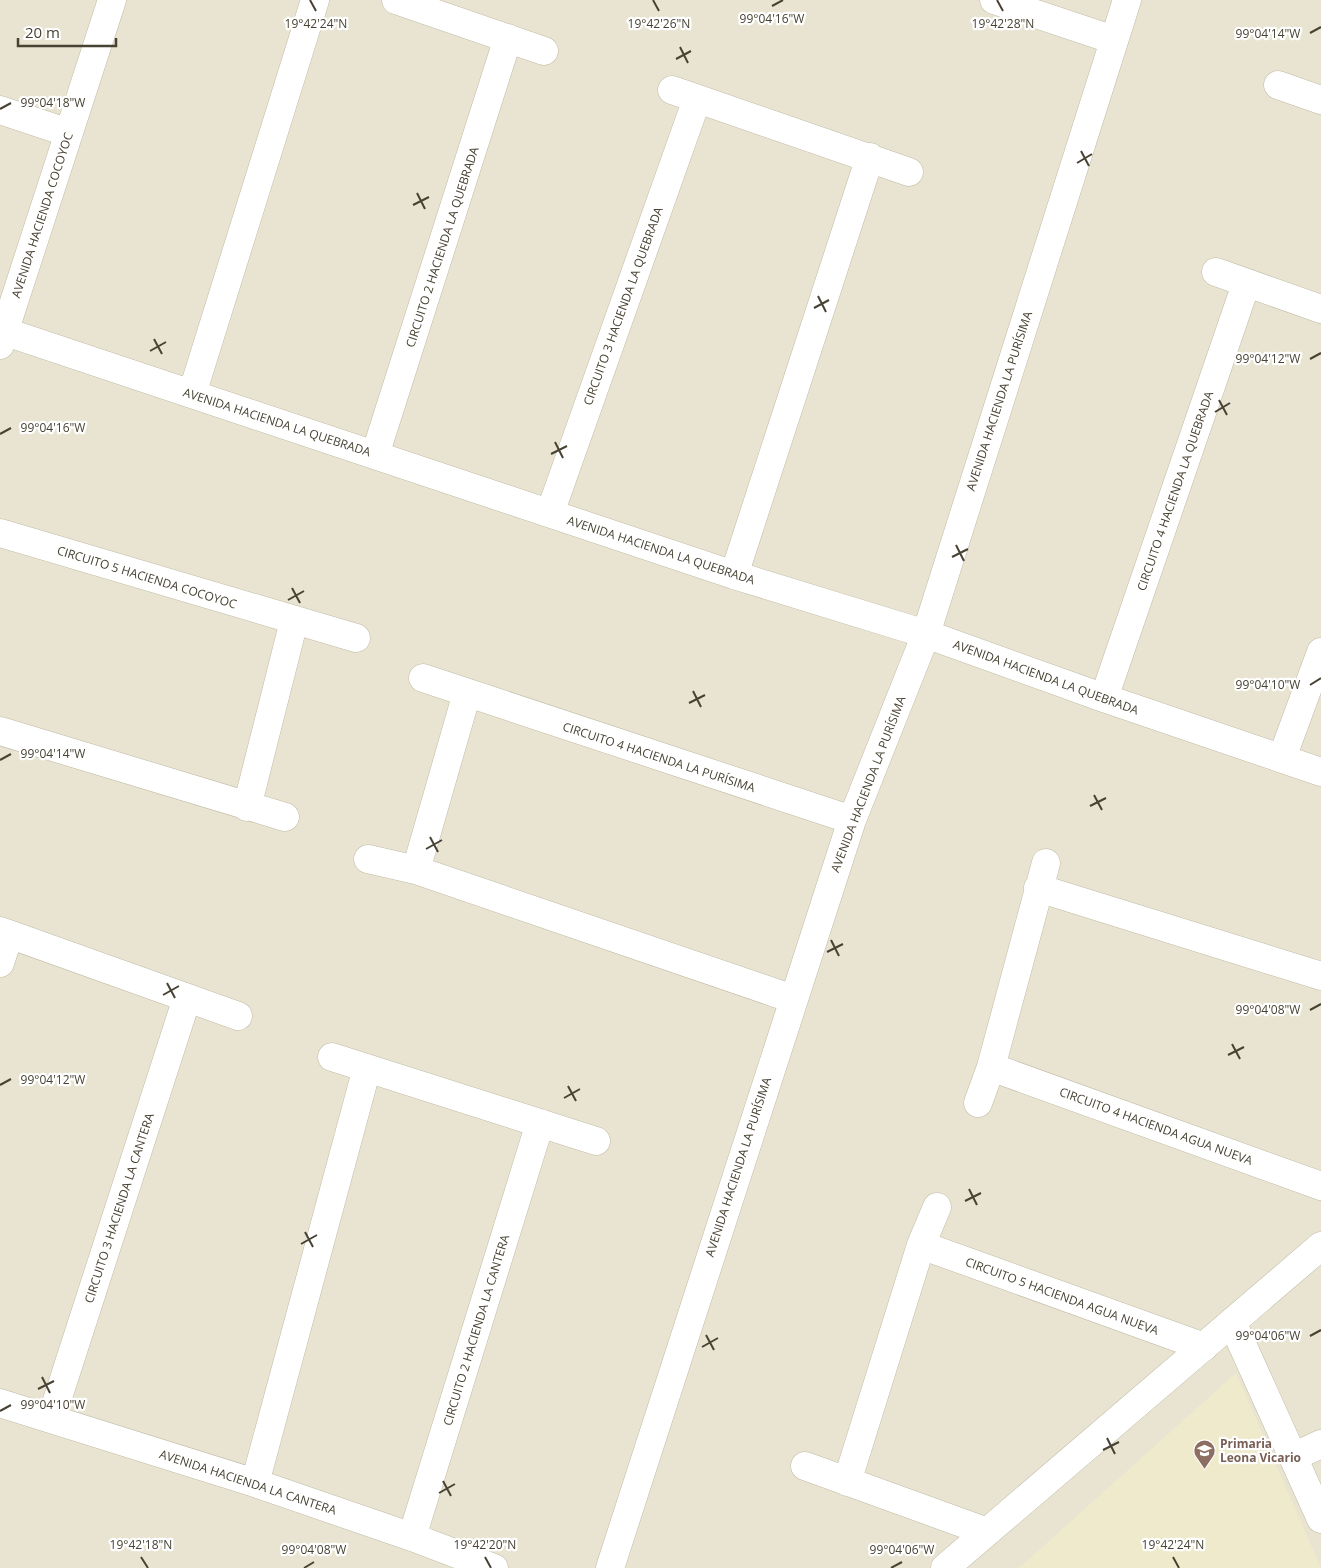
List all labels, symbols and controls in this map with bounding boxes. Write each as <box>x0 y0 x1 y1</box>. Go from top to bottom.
text: 99°04'16"W <box>740 10 804 27</box>
scale bar <box>18 15 115 47</box>
text: 19°42'24"N <box>285 15 347 32</box>
text: 19°42'26"N <box>628 15 690 32</box>
text: 19°42'28"N <box>972 15 1034 32</box>
text: 20 m <box>25 22 60 42</box>
text: 99°04'14"W <box>1236 25 1300 42</box>
text: 99°04'18"W <box>21 94 85 111</box>
street label: AVENIDA HACIENDA COCOYOC <box>7 130 77 300</box>
street label: CIRCUITO 2 HACIENDA LA QUEBRADA <box>401 144 483 350</box>
street label: CIRCUITO 3 HACIENDA LA QUEBRADA <box>579 204 667 408</box>
street label: AVENIDA HACIENDA LA PURÍSIMA <box>962 309 1036 493</box>
text: 99°04'12"W <box>1236 350 1300 367</box>
street label: AVENIDA HACIENDA LA QUEBRADA <box>181 384 373 461</box>
street label: CIRCUITO 4 HACIENDA LA QUEBRADA <box>1133 388 1217 593</box>
text: 99°04'16"W <box>21 419 85 436</box>
street label: AVENIDA HACIENDA LA QUEBRADA <box>565 512 757 589</box>
street label: CIRCUITO 5 HACIENDA COCOYOC <box>55 542 239 613</box>
street label: AVENIDA HACIENDA LA QUEBRADA <box>951 635 1142 719</box>
text: 99°04'10"W <box>1236 676 1300 693</box>
street label: AVENIDA HACIENDA LA PURÍSIMA <box>826 693 910 875</box>
street label: CIRCUITO 4 HACIENDA LA PURÍSIMA <box>561 718 758 796</box>
text: 99°04'14"W <box>21 745 85 762</box>
text: 99°04'08"W <box>1236 1001 1300 1018</box>
text: 99°04'12"W <box>21 1071 85 1088</box>
street label: AVENIDA HACIENDA LA PURÍSIMA <box>701 1075 775 1259</box>
street label: CIRCUITO 4 HACIENDA AGUA NUEVA <box>1057 1083 1255 1169</box>
street label: CIRCUITO 3 HACIENDA LA CANTERA <box>80 1110 158 1305</box>
street label: CIRCUITO 2 HACIENDA LA CANTERA <box>439 1232 513 1428</box>
street label: CIRCUITO 5 HACIENDA AGUA NUEVA <box>963 1253 1161 1339</box>
text: 99°04'06"W <box>1236 1327 1300 1344</box>
text: 99°04'10"W <box>21 1396 85 1413</box>
place label: Primaria Leona Vicario <box>1220 1435 1301 1466</box>
school or university icon: Primaria Leona Vicario <box>1192 1438 1216 1469</box>
street label: AVENIDA HACIENDA LA CANTERA <box>157 1445 339 1519</box>
text: 19°42'18"N <box>110 1536 172 1553</box>
text: 19°42'20"N <box>454 1536 516 1553</box>
text: 19°42'24"N <box>1142 1536 1204 1553</box>
text: 99°04'08"W <box>282 1541 346 1558</box>
text: 99°04'06"W <box>870 1541 934 1558</box>

